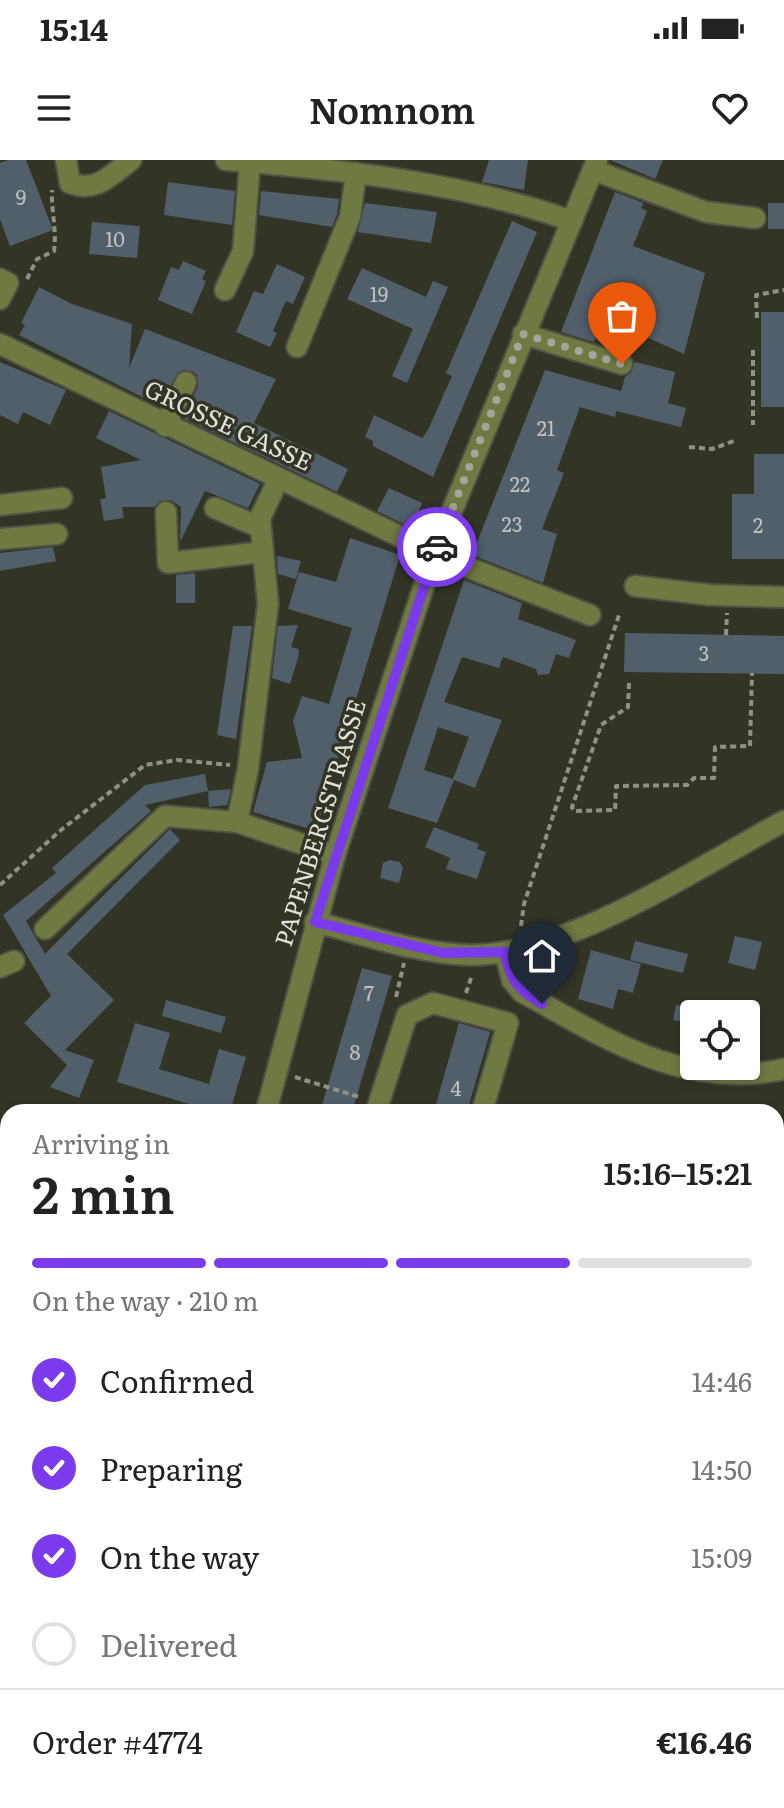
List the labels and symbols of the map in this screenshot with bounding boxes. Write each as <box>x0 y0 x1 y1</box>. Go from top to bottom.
house number: 9 <box>16 181 26 211</box>
house number: 10 <box>105 223 125 253</box>
house number: 19 <box>370 278 388 308</box>
pin <box>588 282 656 364</box>
street label: GROSSE GASSE <box>140 370 319 478</box>
house number: 21 <box>537 412 555 442</box>
house number: 22 <box>510 468 530 498</box>
courier <box>397 507 477 587</box>
house number: 23 <box>502 508 522 538</box>
house number: 2 <box>753 509 763 539</box>
house number: 3 <box>699 637 709 667</box>
street label: PAPENBERGSTRASSE <box>264 694 373 950</box>
pin <box>508 922 576 1004</box>
house number: 7 <box>364 977 374 1007</box>
house number: 8 <box>349 1036 361 1066</box>
house number: 4 <box>450 1072 462 1102</box>

